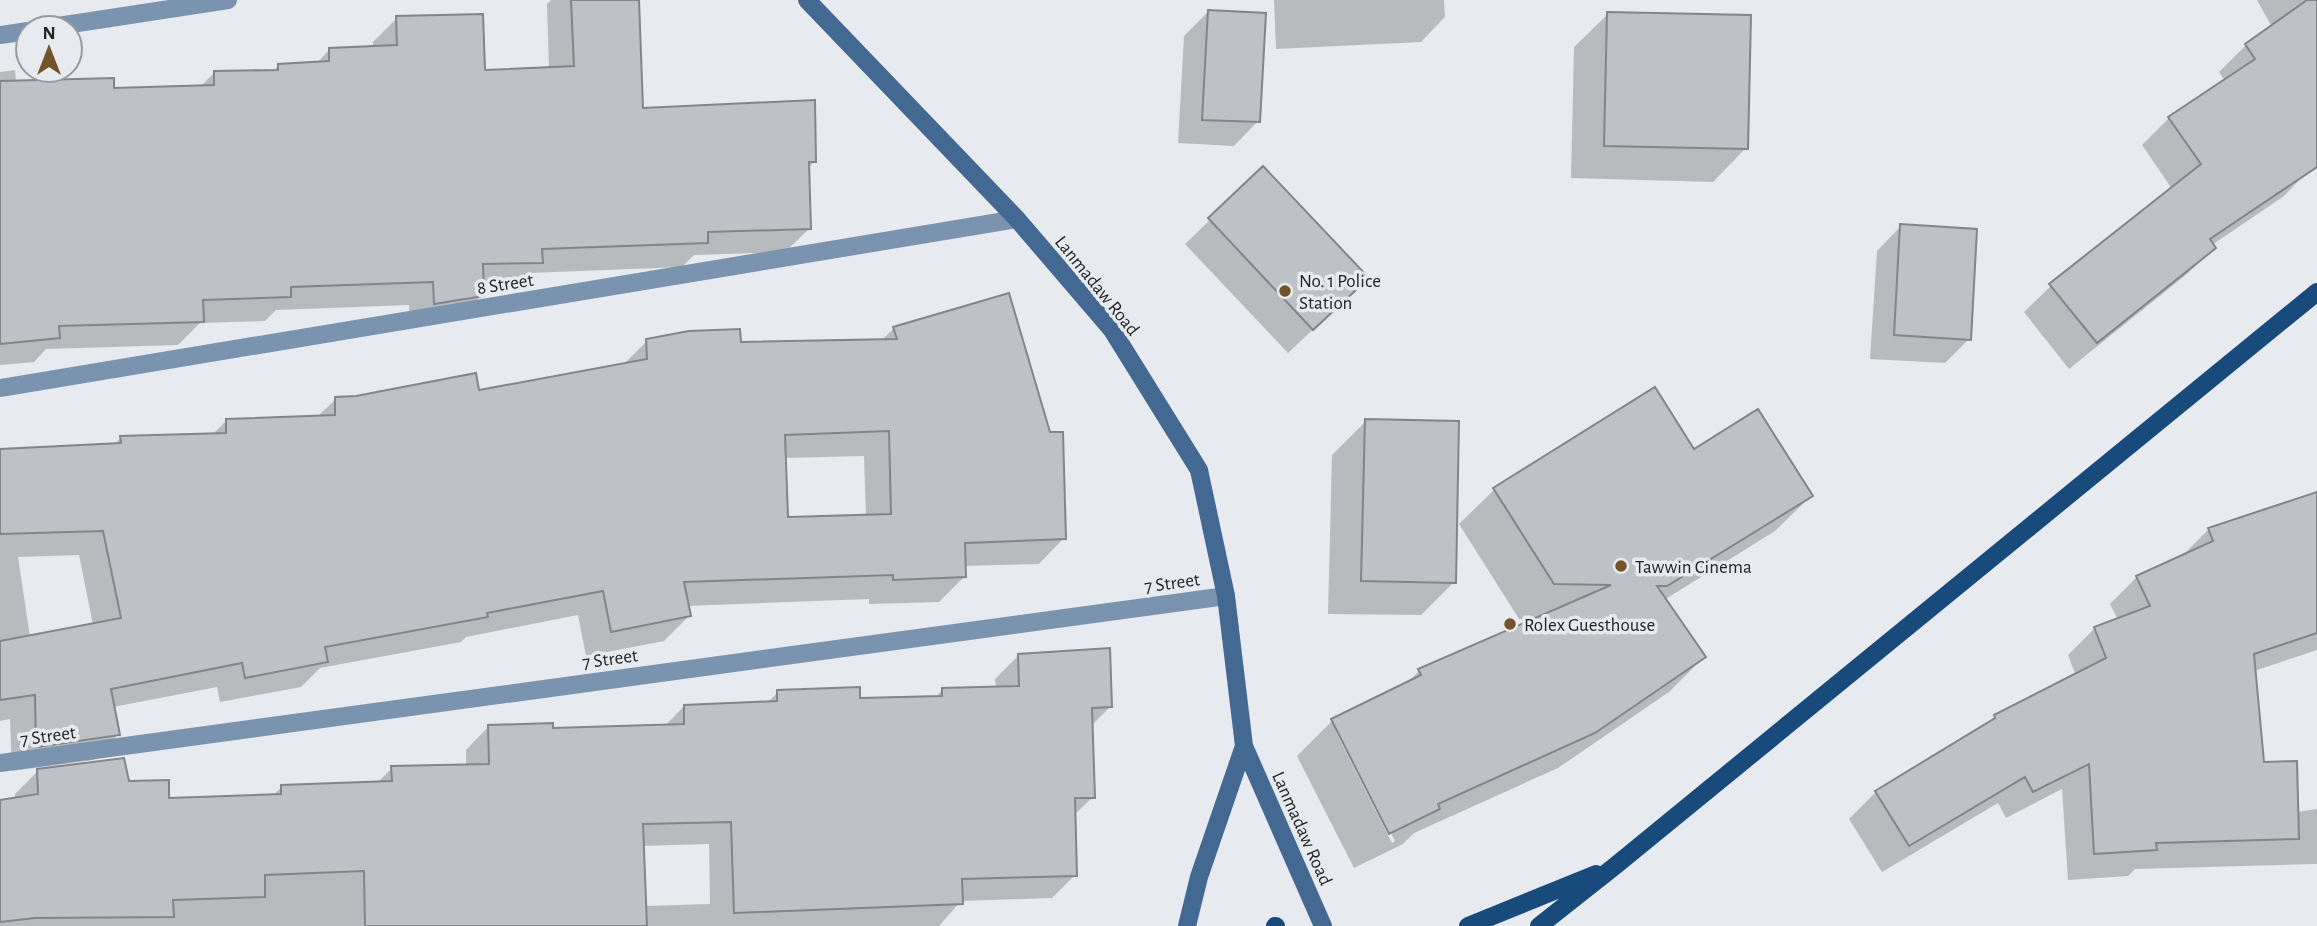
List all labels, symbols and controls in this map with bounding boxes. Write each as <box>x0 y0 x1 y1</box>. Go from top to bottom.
north arrow <box>14 14 84 84</box>
text: N <box>42 24 56 43</box>
street label: Lanmadaw Road <box>1051 232 1143 340</box>
street label: 8 Street <box>476 271 535 298</box>
place label: No. 1 Police Station <box>1299 272 1381 313</box>
marker: No. 1 Police Station <box>1277 283 1293 299</box>
marker: Tawwin Cinema <box>1613 558 1629 574</box>
place label: Tawwin Cinema <box>1635 558 1752 577</box>
street label: 7 Street <box>1143 570 1201 597</box>
marker: Rolex Guesthouse <box>1502 616 1518 632</box>
place label: Rolex Guesthouse <box>1524 616 1655 635</box>
street label: 7 Street <box>581 646 639 673</box>
street label: 7 Street <box>19 723 77 750</box>
street label: Lanmadaw Road <box>1268 769 1335 888</box>

